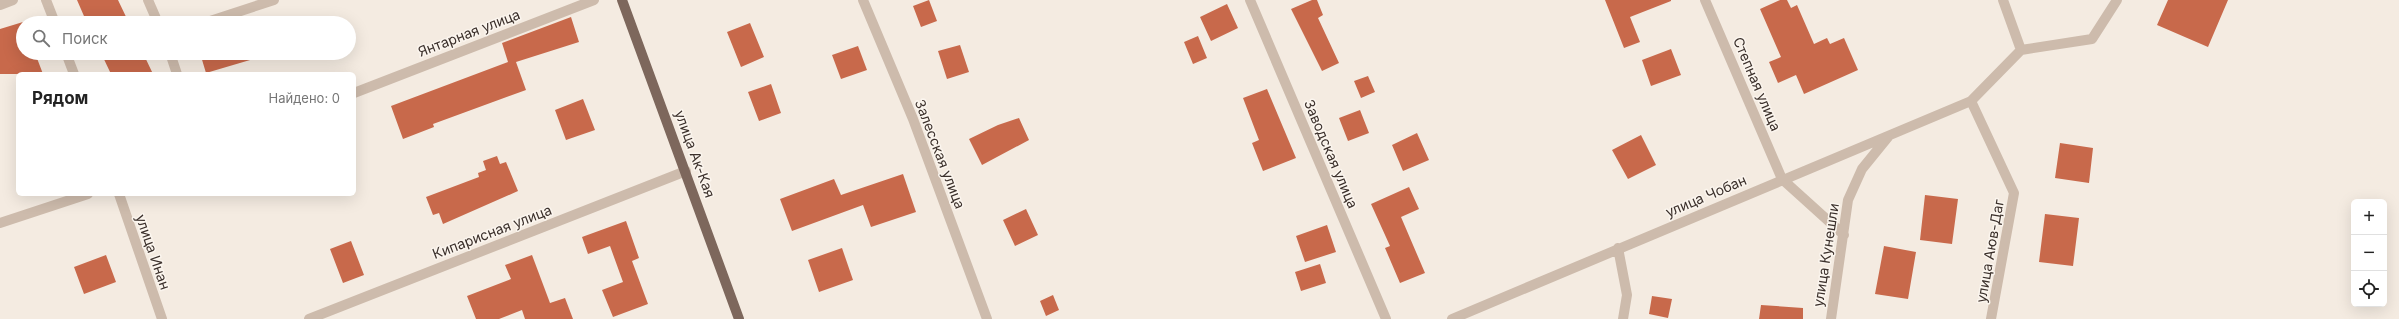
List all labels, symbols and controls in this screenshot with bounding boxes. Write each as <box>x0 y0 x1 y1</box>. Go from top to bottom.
street label: Янтарная улица <box>415 5 522 60</box>
search box <box>16 16 356 60</box>
icon: search <box>30 27 52 49</box>
text: Поиск <box>62 29 108 48</box>
street label: Степная улица <box>1730 34 1785 133</box>
text: Рядом <box>32 88 88 108</box>
text: Найдено: 0 <box>269 90 340 106</box>
street label: Залесская улица <box>912 97 969 211</box>
street label: Заводская улица <box>1301 97 1362 211</box>
street label: улица Ак-Кая <box>672 108 719 200</box>
street label: улица Чобан <box>1663 171 1749 220</box>
street label: улица Аюв-Даг <box>1972 198 2007 304</box>
map controls <box>2351 199 2387 307</box>
button: + <box>2351 199 2387 235</box>
street label: Кипарисная улица <box>430 201 554 262</box>
street label: улица Кунешли <box>1809 202 1842 308</box>
street label: улица Инан <box>133 212 174 292</box>
button: − <box>2351 235 2387 271</box>
button: locate <box>2351 271 2387 307</box>

